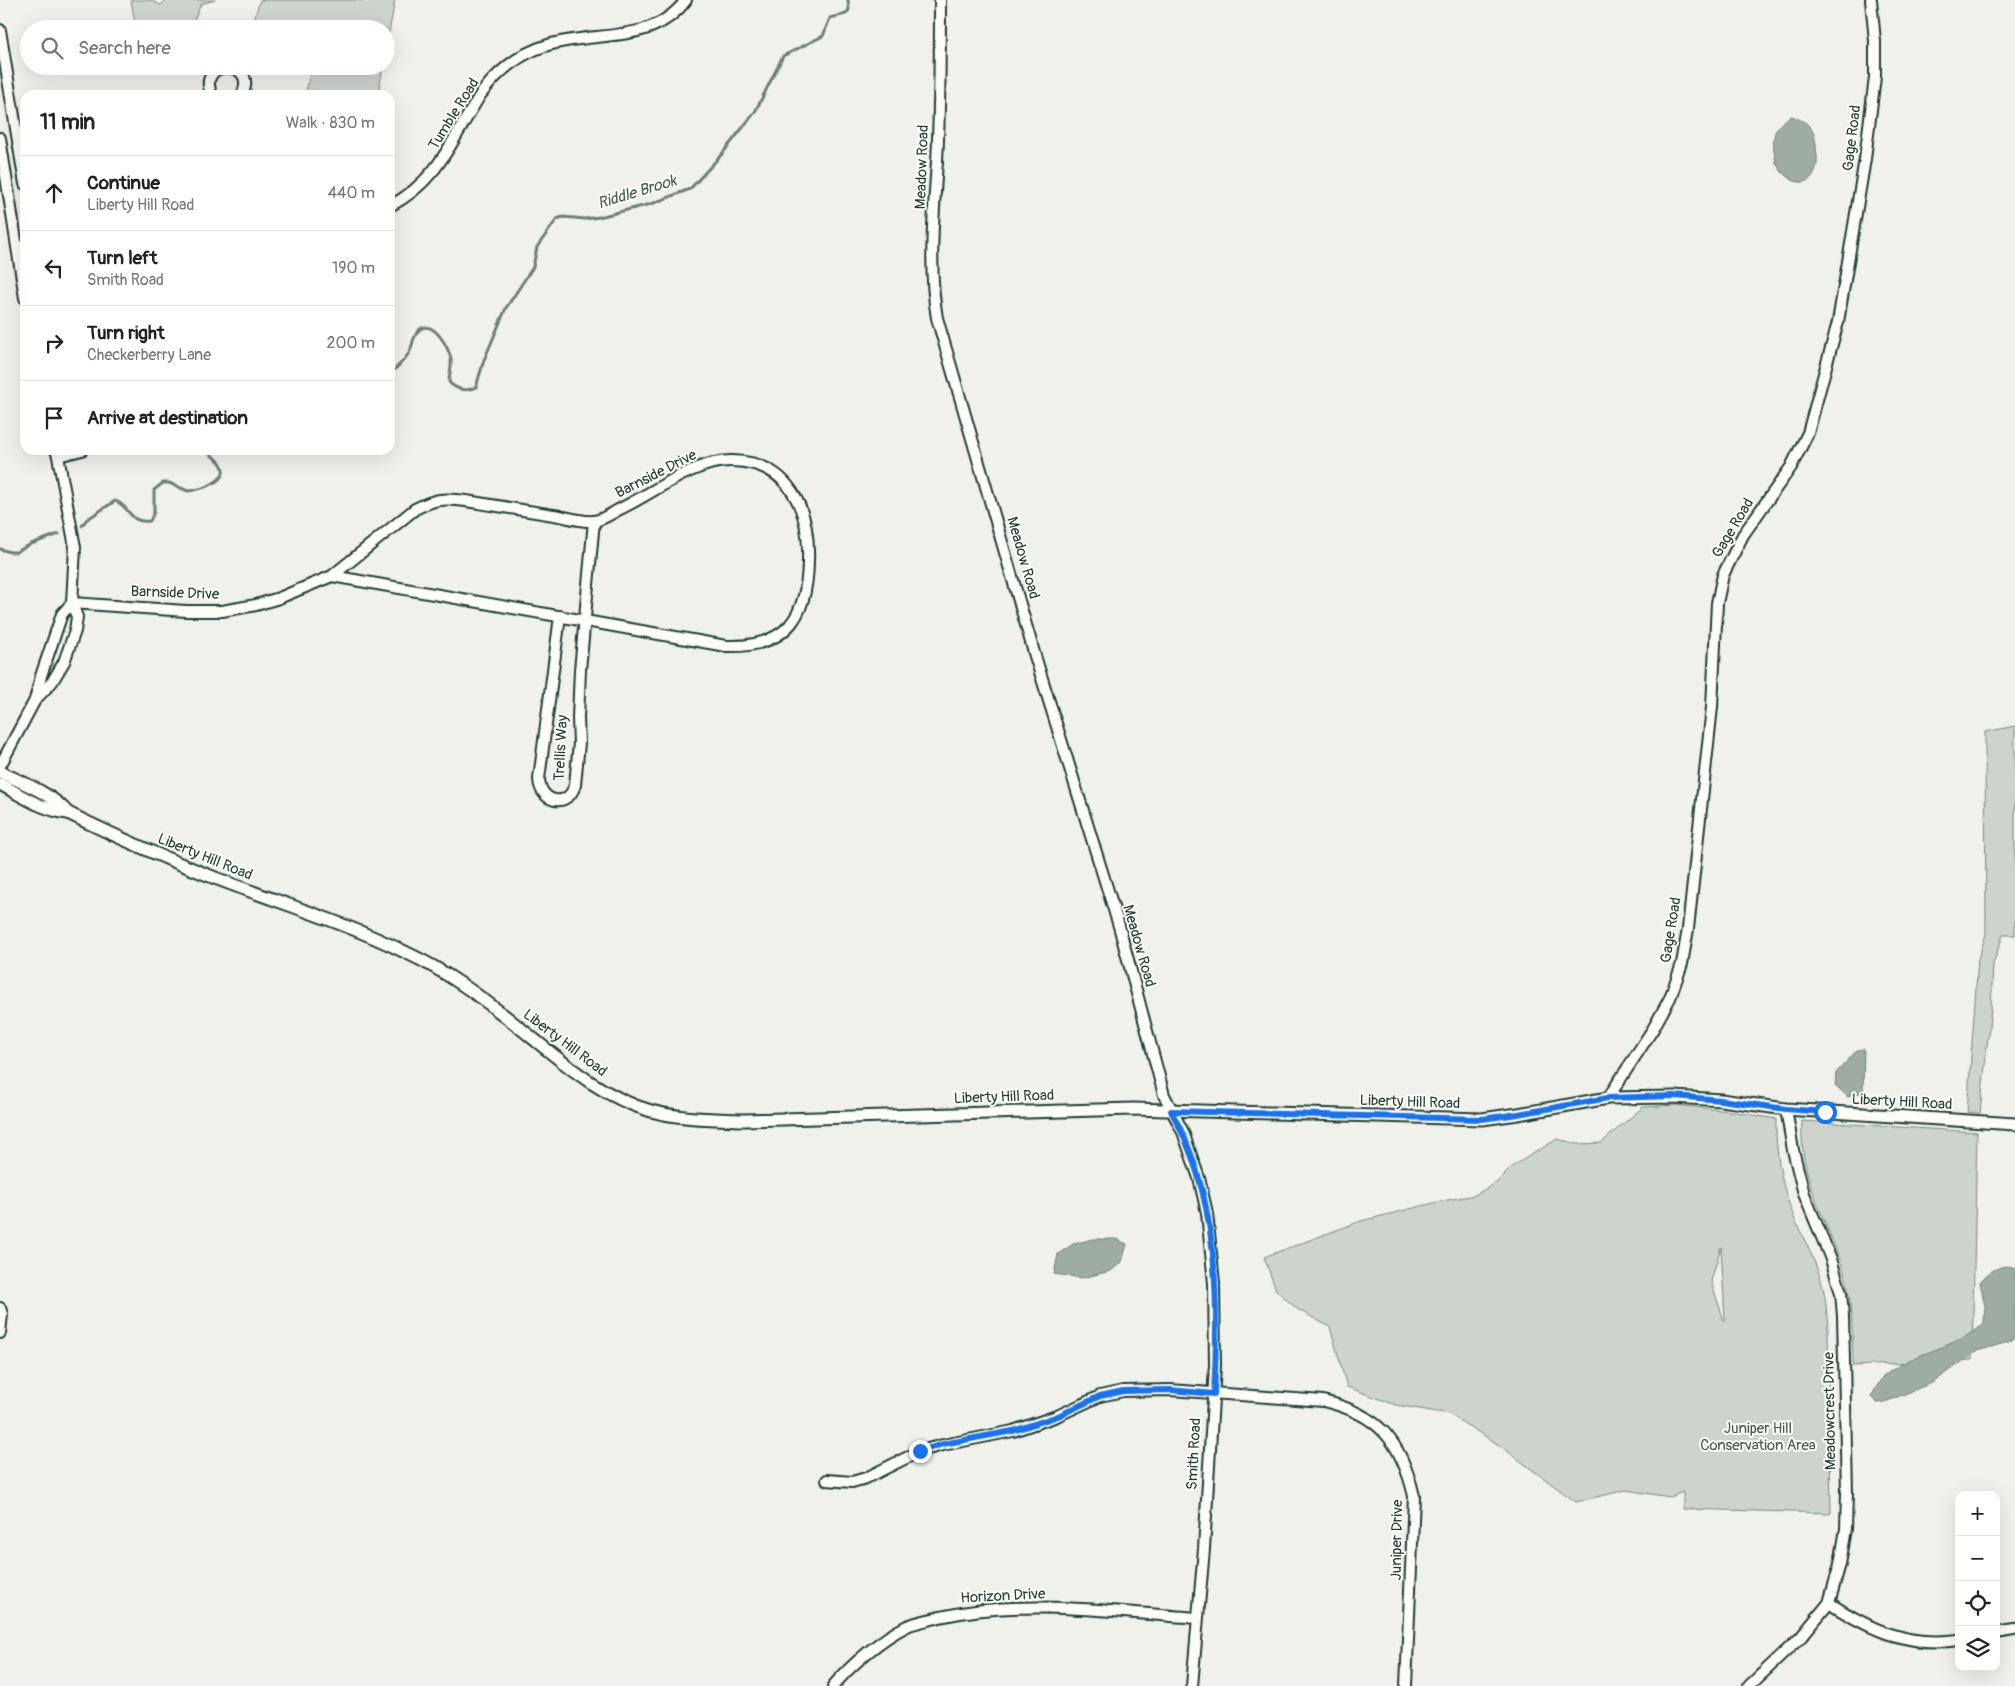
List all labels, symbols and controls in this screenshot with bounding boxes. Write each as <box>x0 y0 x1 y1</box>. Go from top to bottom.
search box <box>20 20 395 75</box>
icon: search <box>38 34 66 62</box>
text: Search here <box>78 36 171 60</box>
street label: Tumble Road <box>424 75 484 153</box>
street label: Gage Road <box>1839 104 1865 172</box>
text: 11 min <box>40 109 95 136</box>
text: Walk · 830 m <box>286 113 375 133</box>
street label: Meadow Road <box>911 124 933 210</box>
water label: Riddle Brook <box>595 170 680 213</box>
text: Continue <box>87 171 160 195</box>
icon: ahead <box>40 179 68 207</box>
text: 440 m <box>328 183 375 203</box>
text: Liberty Hill Road <box>87 195 194 215</box>
text: Turn left <box>87 246 157 270</box>
icon: left <box>40 254 68 282</box>
text: 190 m <box>332 258 375 278</box>
text: Smith Road <box>87 270 164 290</box>
text: Turn right <box>87 321 165 345</box>
icon: right <box>40 329 68 357</box>
text: 200 m <box>327 333 375 353</box>
text: Checkerberry Lane <box>87 345 211 365</box>
icon: arrive <box>40 404 68 432</box>
text: Arrive at destination <box>87 406 248 430</box>
street label: Barnside Drive <box>612 445 700 503</box>
street label: Gage Road <box>1708 495 1758 561</box>
street label: Meadow Road <box>1002 515 1044 601</box>
street label: Barnside Drive <box>130 582 220 604</box>
street label: Trellis Way <box>550 714 572 782</box>
street label: Liberty Hill Road <box>155 829 255 885</box>
street label: Gage Road <box>1656 896 1686 964</box>
street label: Meadow Road <box>1118 903 1160 989</box>
street label: Liberty Hill Road <box>519 1005 611 1081</box>
street label: Liberty Hill Road <box>953 1086 1055 1108</box>
street label: Liberty Hill Road <box>1851 1090 1953 1114</box>
street label: Liberty Hill Road <box>1359 1091 1461 1113</box>
route start <box>1814 1101 1837 1124</box>
street label: Meadowcrest Drive <box>1819 1351 1841 1470</box>
street label: Smith Road <box>1183 1417 1205 1491</box>
park label: Juniper Hill Conservation Area <box>1700 1419 1816 1455</box>
route end <box>909 1440 932 1463</box>
map controls <box>1955 1491 2000 1671</box>
button: + <box>1955 1491 2000 1536</box>
street label: Juniper Drive <box>1387 1499 1407 1581</box>
button: − <box>1955 1536 2000 1581</box>
button: locate <box>1955 1581 2000 1626</box>
street label: Horizon Drive <box>960 1584 1047 1608</box>
button: layers <box>1955 1626 2000 1671</box>

